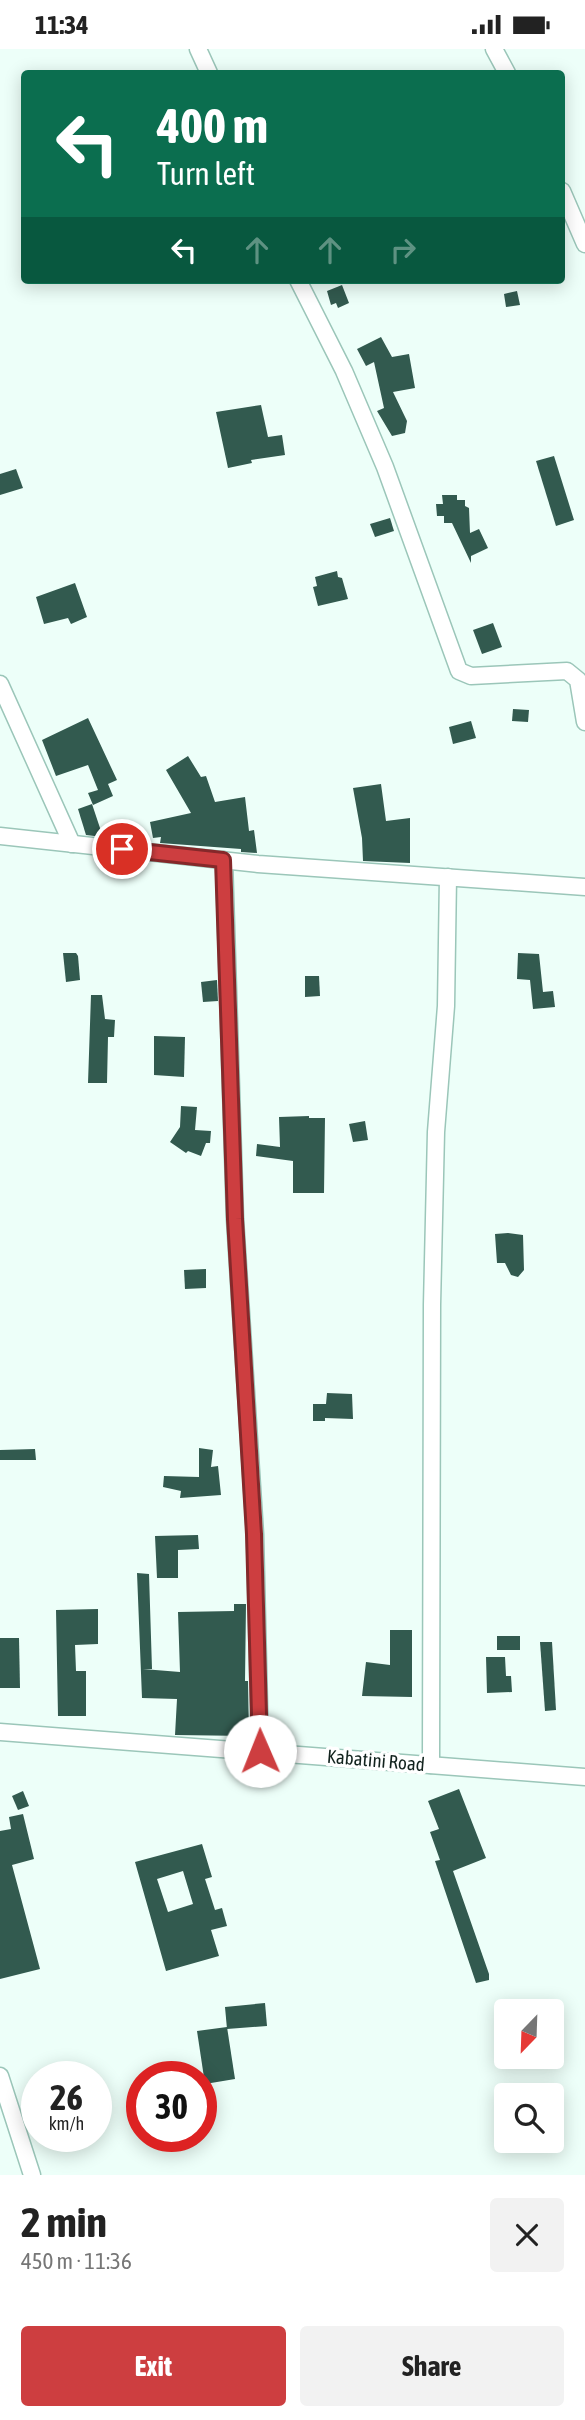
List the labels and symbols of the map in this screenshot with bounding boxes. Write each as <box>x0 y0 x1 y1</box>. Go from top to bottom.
pin <box>92 819 152 879</box>
position arrow <box>223 1714 297 1788</box>
street label: Kabatini Road <box>326 1745 426 1775</box>
north arrow <box>494 1999 564 2069</box>
speed limit sign: 30 <box>126 2061 217 2152</box>

